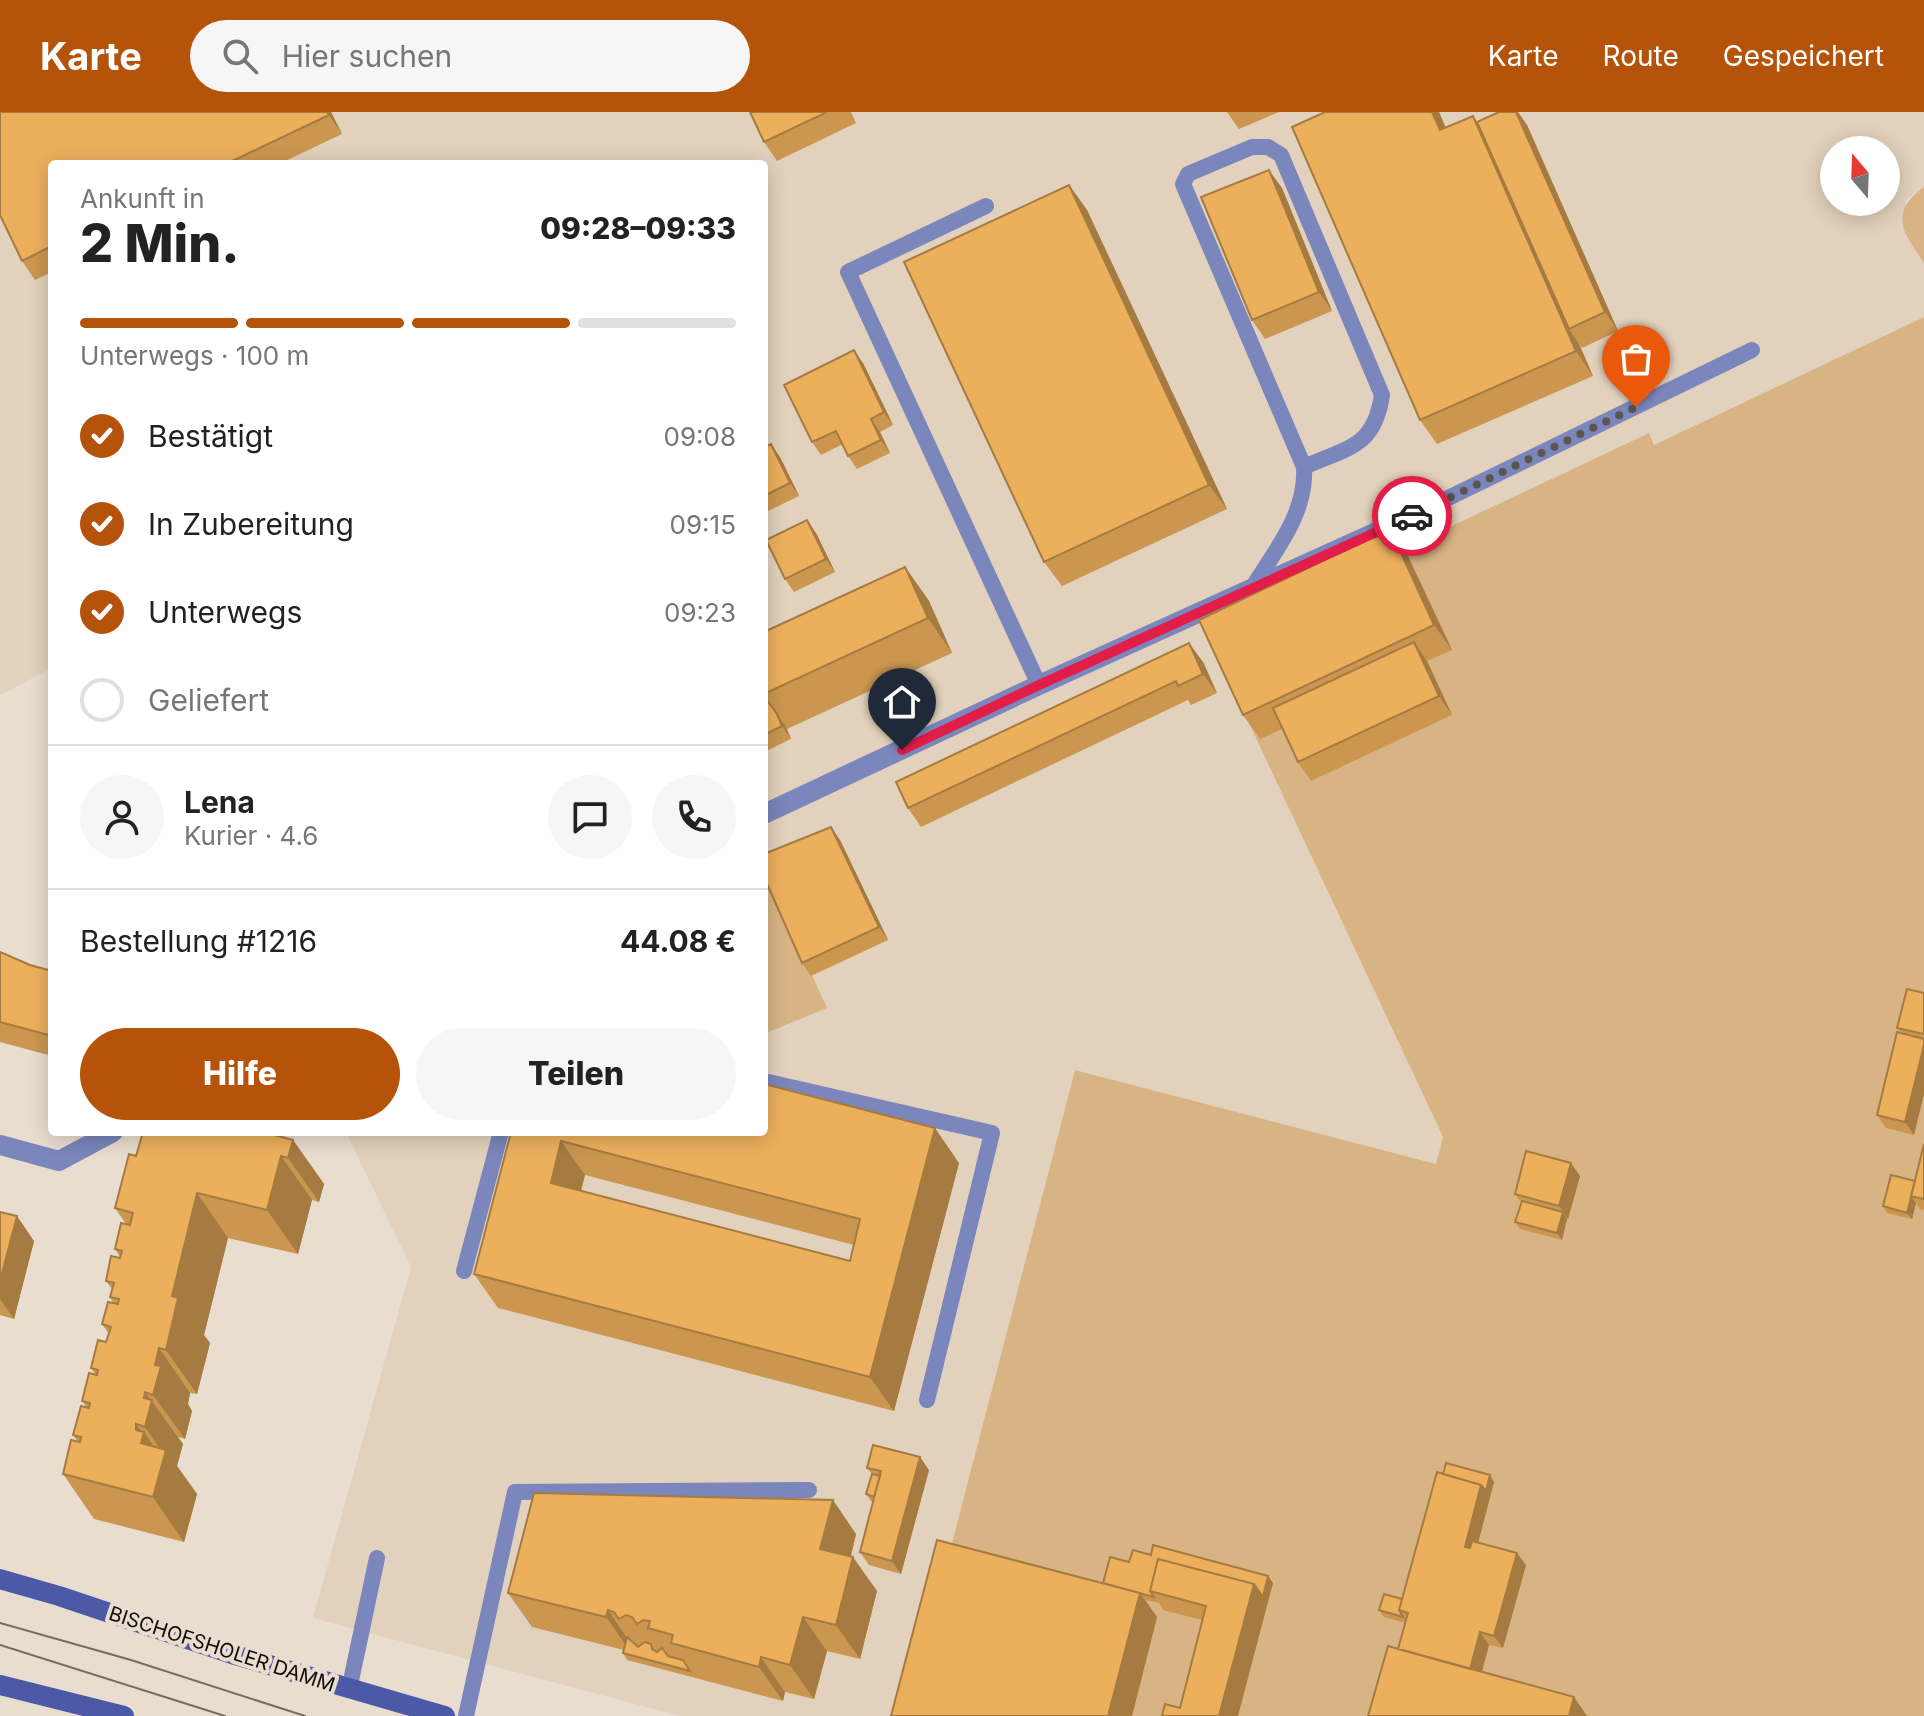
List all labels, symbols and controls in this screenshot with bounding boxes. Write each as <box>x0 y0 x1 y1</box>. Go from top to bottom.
search box <box>190 20 750 92</box>
text: Karte <box>40 33 142 79</box>
icon: search <box>218 34 262 78</box>
text: Hier suchen <box>282 38 452 74</box>
text: Karte <box>1488 39 1559 73</box>
text: Route <box>1603 39 1679 73</box>
text: Gespeichert <box>1723 39 1884 73</box>
north arrow <box>1820 136 1900 216</box>
map controls <box>1820 136 1900 216</box>
text: Ankunft in <box>80 183 205 214</box>
text: 09:28–09:33 <box>540 210 736 246</box>
text: 2 Min. <box>80 212 240 275</box>
pin <box>1602 325 1670 407</box>
icon: bag <box>1614 337 1658 381</box>
text: Unterwegs · 100 m <box>80 340 309 371</box>
icon: check <box>80 414 124 458</box>
text: Bestätigt <box>148 418 273 454</box>
text: 09:08 <box>663 421 736 452</box>
courier <box>1372 476 1452 556</box>
icon: car <box>1390 494 1434 538</box>
icon: check <box>80 502 124 546</box>
text: In Zubereitung <box>148 506 354 542</box>
text: 09:15 <box>670 509 736 540</box>
icon: check <box>80 590 124 634</box>
text: Unterwegs <box>148 594 302 630</box>
text: 09:23 <box>664 597 736 628</box>
pin <box>868 668 936 750</box>
icon: home <box>880 680 924 724</box>
text: Geliefert <box>148 682 269 718</box>
button: person <box>80 775 164 859</box>
button: chat <box>548 775 632 859</box>
button: phone <box>652 775 736 859</box>
text: Lena <box>184 784 255 820</box>
text: Kurier · 4.6 <box>184 820 318 851</box>
text: Bestellung #1216 <box>80 923 317 959</box>
text: 44.08 € <box>620 923 736 959</box>
button: Hilfe <box>80 1028 400 1120</box>
button: Teilen <box>416 1028 736 1120</box>
street label: BISCHOFSHOLER DAMM <box>106 1601 338 1697</box>

